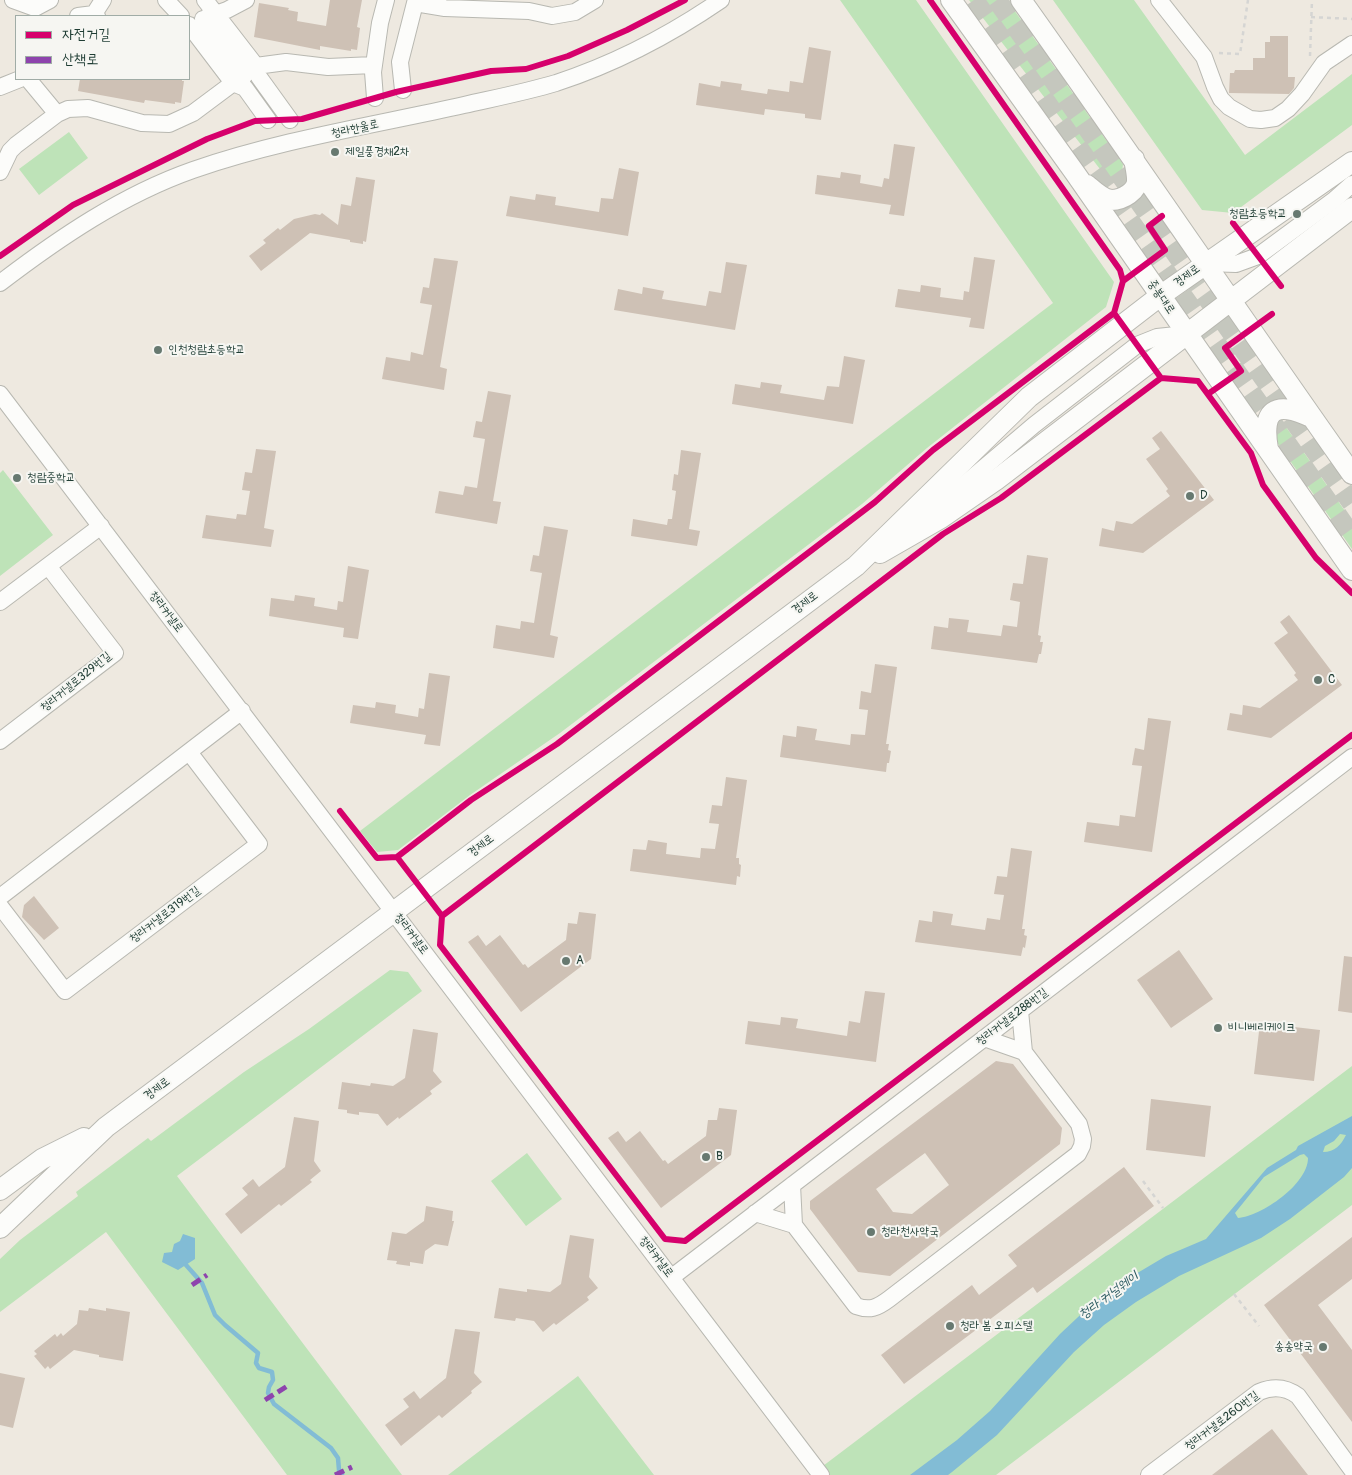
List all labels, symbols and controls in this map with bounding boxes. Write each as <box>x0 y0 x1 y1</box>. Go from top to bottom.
legend <box>15 15 190 80</box>
text: 자전거길 <box>62 25 110 44</box>
text: 산책로 <box>62 50 98 69</box>
street label: 청라한울로 <box>330 117 380 141</box>
place label: 제일풍경채2차 <box>345 145 410 159</box>
marker: 제일풍경채2차 <box>329 146 341 158</box>
place label: 청람초등학교 <box>1229 207 1287 221</box>
marker: 청람초등학교 <box>1291 208 1303 220</box>
street label: 경제로 <box>1171 262 1203 290</box>
street label: 중봉대로 <box>1144 277 1178 317</box>
place label: 인천청람초등학교 <box>168 343 245 357</box>
marker: 인천청람초등학교 <box>152 344 164 356</box>
place label: 청람중학교 <box>27 471 75 485</box>
marker: 청람중학교 <box>11 472 23 484</box>
place label: D <box>1200 489 1208 503</box>
marker: D <box>1184 490 1196 502</box>
street label: 청라커낼로 <box>146 588 186 636</box>
street label: 경제로 <box>789 589 821 617</box>
street label: 청라커낼로329번길 <box>38 649 114 715</box>
place label: C <box>1328 673 1335 687</box>
marker: C <box>1312 674 1324 686</box>
street label: 경제로 <box>465 832 497 860</box>
street label: 청라커낼로319번길 <box>127 884 203 946</box>
street label: 청라커낼로 <box>391 910 431 958</box>
place label: A <box>576 954 584 968</box>
marker: A <box>560 955 572 967</box>
street label: 청라커낼로288번길 <box>973 985 1051 1049</box>
place label: 비니베리케이크 <box>1228 1021 1296 1035</box>
marker: 비니베리케이크 <box>1212 1022 1224 1034</box>
street label: 경제로 <box>141 1075 173 1103</box>
place label: B <box>716 1150 723 1164</box>
marker: B <box>700 1151 712 1163</box>
place label: 청라천사약국 <box>881 1225 939 1239</box>
marker: 청라천사약국 <box>865 1226 877 1238</box>
street label: 청라커낼로 <box>636 1233 676 1281</box>
water label: 청라 커널웨이 <box>1075 1268 1143 1324</box>
place label: 청라 봄 오피스텔 <box>960 1319 1033 1333</box>
marker: 청라 봄 오피스텔 <box>944 1320 956 1332</box>
place label: 송송약국 <box>1274 1340 1313 1354</box>
marker: 송송약국 <box>1317 1341 1329 1353</box>
street label: 청라커낼로260번길 <box>1182 1388 1262 1454</box>

